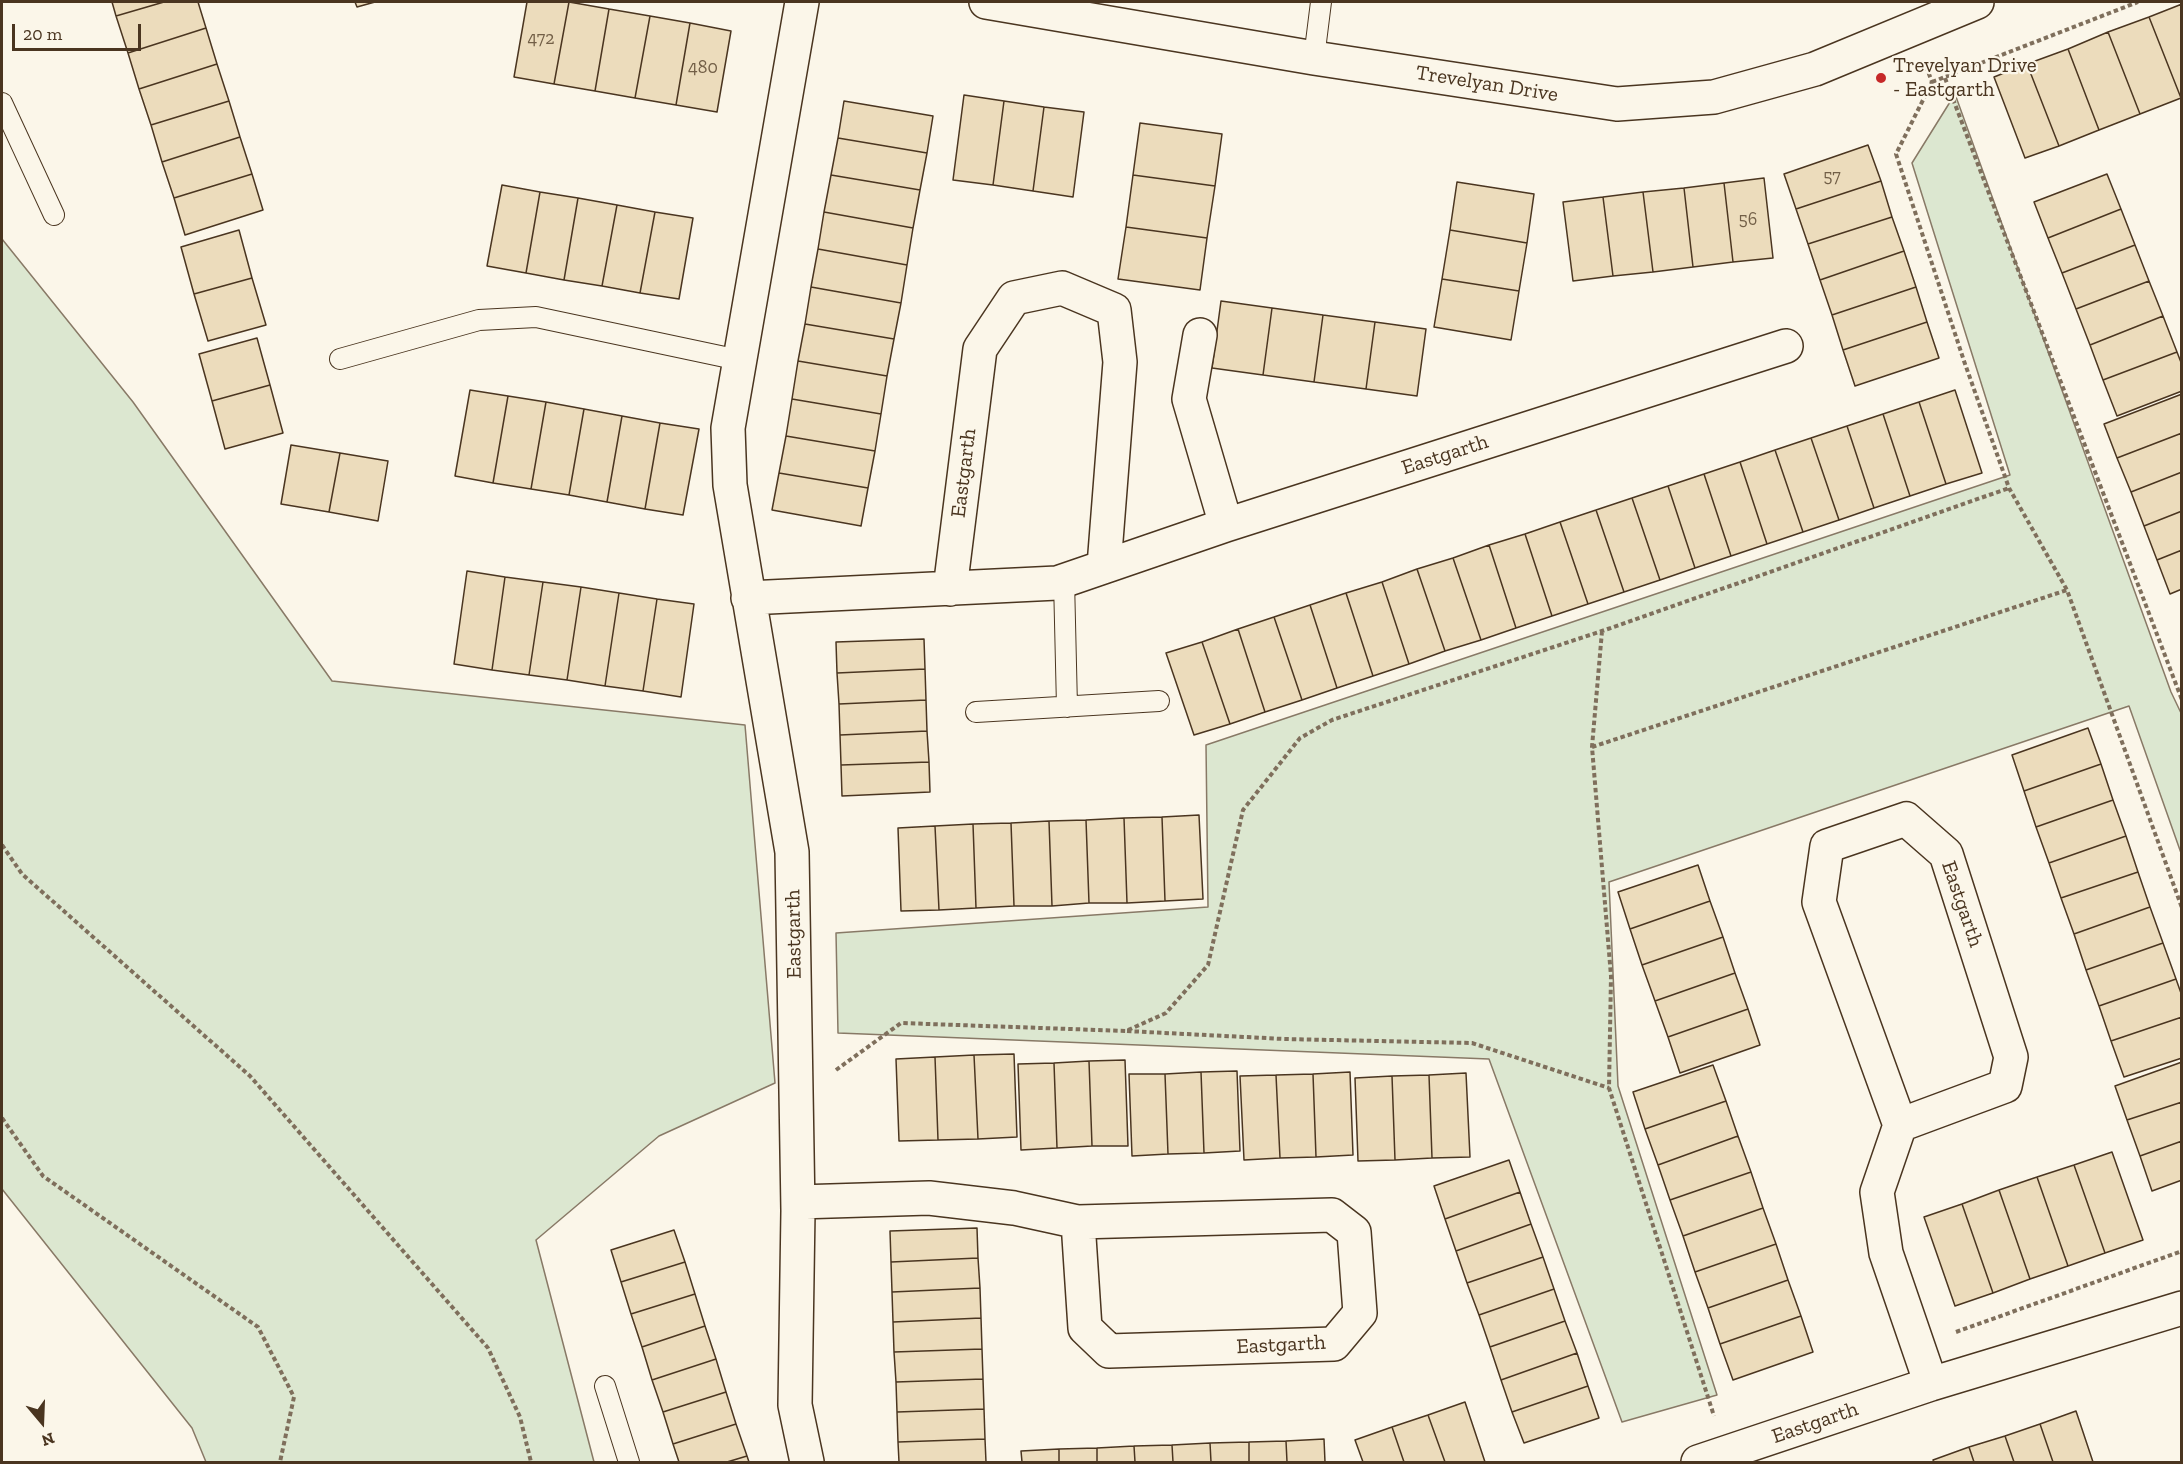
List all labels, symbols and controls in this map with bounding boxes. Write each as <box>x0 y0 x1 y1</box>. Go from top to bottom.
scale bar <box>15 12 144 50</box>
text: 20 m <box>23 23 62 45</box>
house number: 472 <box>527 28 555 50</box>
place label: Trevelyan Drive - Eastgarth <box>1893 53 2037 103</box>
house number: 480 <box>688 57 718 79</box>
street label: Trevelyan Drive <box>1414 60 1560 108</box>
marker: Trevelyan Drive - Eastgarth <box>1874 71 1888 85</box>
house number: 57 <box>1823 166 1841 188</box>
house number: 56 <box>1739 209 1757 231</box>
street label: Eastgarth <box>946 427 982 519</box>
street label: Eastgarth <box>1399 429 1491 481</box>
street label: Eastgarth <box>1936 858 1988 950</box>
street label: Eastgarth <box>781 889 807 979</box>
street label: Eastgarth <box>1236 1330 1326 1360</box>
north arrow <box>12 1392 72 1452</box>
street label: Eastgarth <box>1769 1397 1861 1449</box>
text: N <box>39 1429 57 1450</box>

